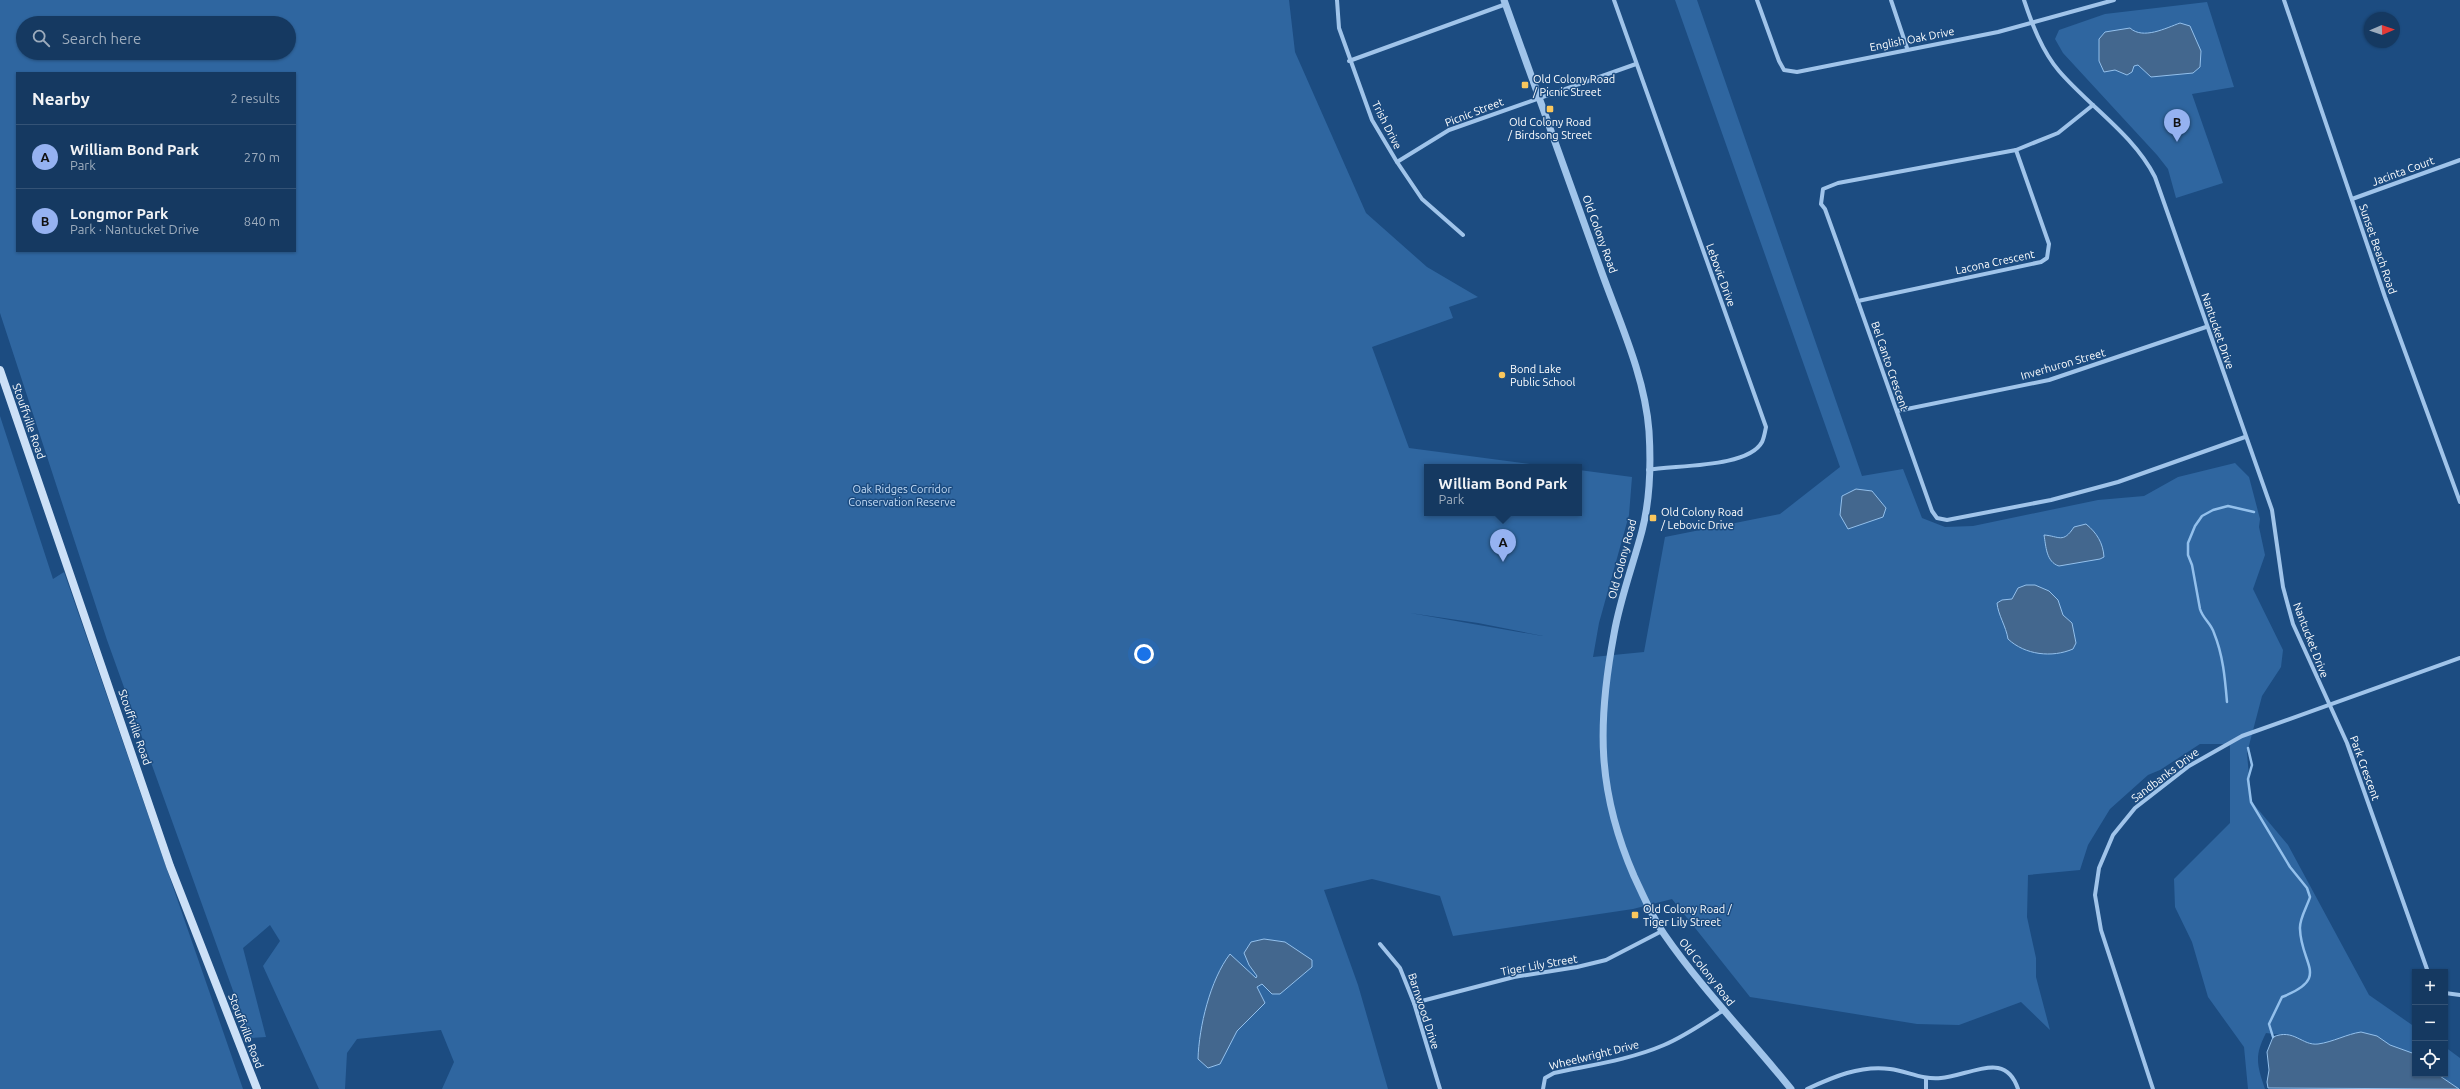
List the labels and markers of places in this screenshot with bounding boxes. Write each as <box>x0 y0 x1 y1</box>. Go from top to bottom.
place label: Old Colony Road / Picnic Street <box>1532 73 1615 98</box>
marker: Old Colony Road / Picnic Street <box>1520 80 1530 90</box>
marker: Old Colony Road / Birdsong Street <box>1545 104 1555 114</box>
pin: B <box>2164 109 2190 142</box>
place label: Old Colony Road / Birdsong Street <box>1507 116 1593 141</box>
place label: Bond Lake Public School <box>1510 363 1576 388</box>
marker: Bond Lake Public School <box>1497 370 1507 380</box>
place label: Old Colony Road / Lebovic Drive <box>1660 506 1743 531</box>
marker: Old Colony Road / Lebovic Drive <box>1648 513 1658 523</box>
pin: A <box>1490 529 1516 562</box>
place label: Old Colony Road / Tiger Lily Street <box>1643 903 1733 928</box>
marker: Old Colony Road / Tiger Lily Street <box>1630 910 1640 920</box>

